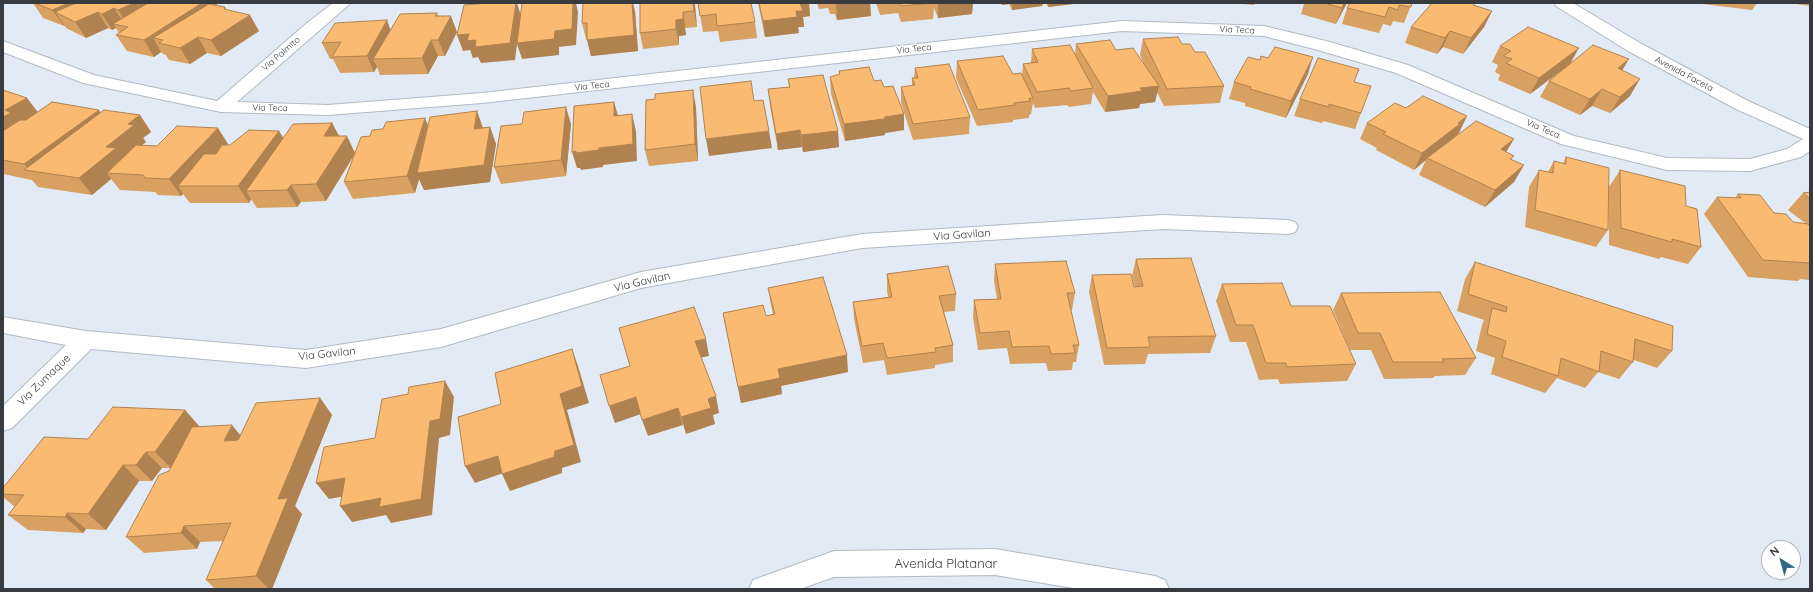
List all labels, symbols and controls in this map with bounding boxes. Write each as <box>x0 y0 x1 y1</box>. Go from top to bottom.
street label: Via Teca <box>1219 24 1255 36</box>
street label: Via Palmito <box>260 34 302 74</box>
street label: Via Teca <box>896 42 932 56</box>
street label: Avenida Faceta <box>1653 54 1715 94</box>
street label: Via Teca <box>574 79 610 93</box>
street label: Via Teca <box>252 102 288 114</box>
street label: Via Teca <box>1525 117 1561 141</box>
street label: Via Gavilan <box>933 226 991 244</box>
street label: Via Gavilan <box>613 269 671 295</box>
street label: Via Gavilan <box>298 344 356 364</box>
street label: Via Zumaque <box>15 351 73 409</box>
north arrow <box>1761 540 1801 580</box>
text: N <box>1767 543 1782 559</box>
street label: Avenida Platanar <box>894 556 998 572</box>

